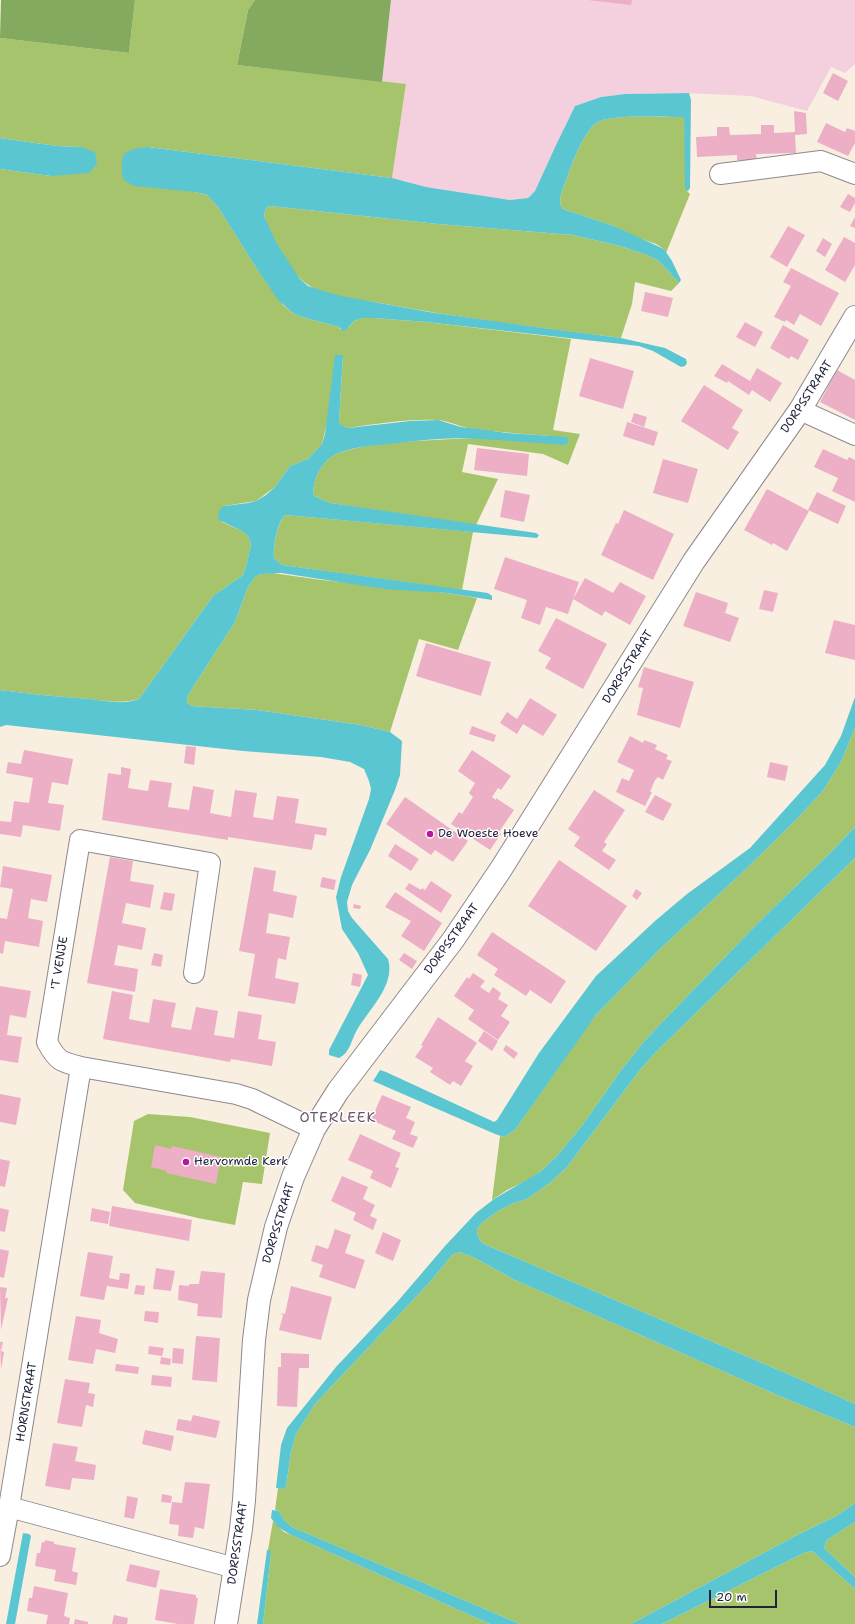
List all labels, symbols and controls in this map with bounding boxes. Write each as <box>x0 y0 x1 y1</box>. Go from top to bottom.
street label: DORPSSTRAAT <box>778 358 836 436</box>
street label: DORPSSTRAAT <box>600 628 656 706</box>
place label: De Woeste Hoeve <box>438 827 539 841</box>
marker: De Woeste Hoeve <box>425 829 435 839</box>
street label: DORPSSTRAAT <box>422 901 482 977</box>
street label: 'T VENJE <box>49 935 71 991</box>
district label: OTERLEEK <box>300 1110 376 1126</box>
place label: Hervormde Kerk <box>194 1155 288 1169</box>
marker: Hervormde Kerk <box>181 1157 191 1167</box>
street label: DORPSSTRAAT <box>260 1181 298 1265</box>
street label: HORNSTRAAT <box>14 1361 40 1443</box>
street label: DORPSSTRAAT <box>225 1500 251 1586</box>
scale bar <box>711 1582 779 1608</box>
text: 20 m <box>716 1589 747 1605</box>

